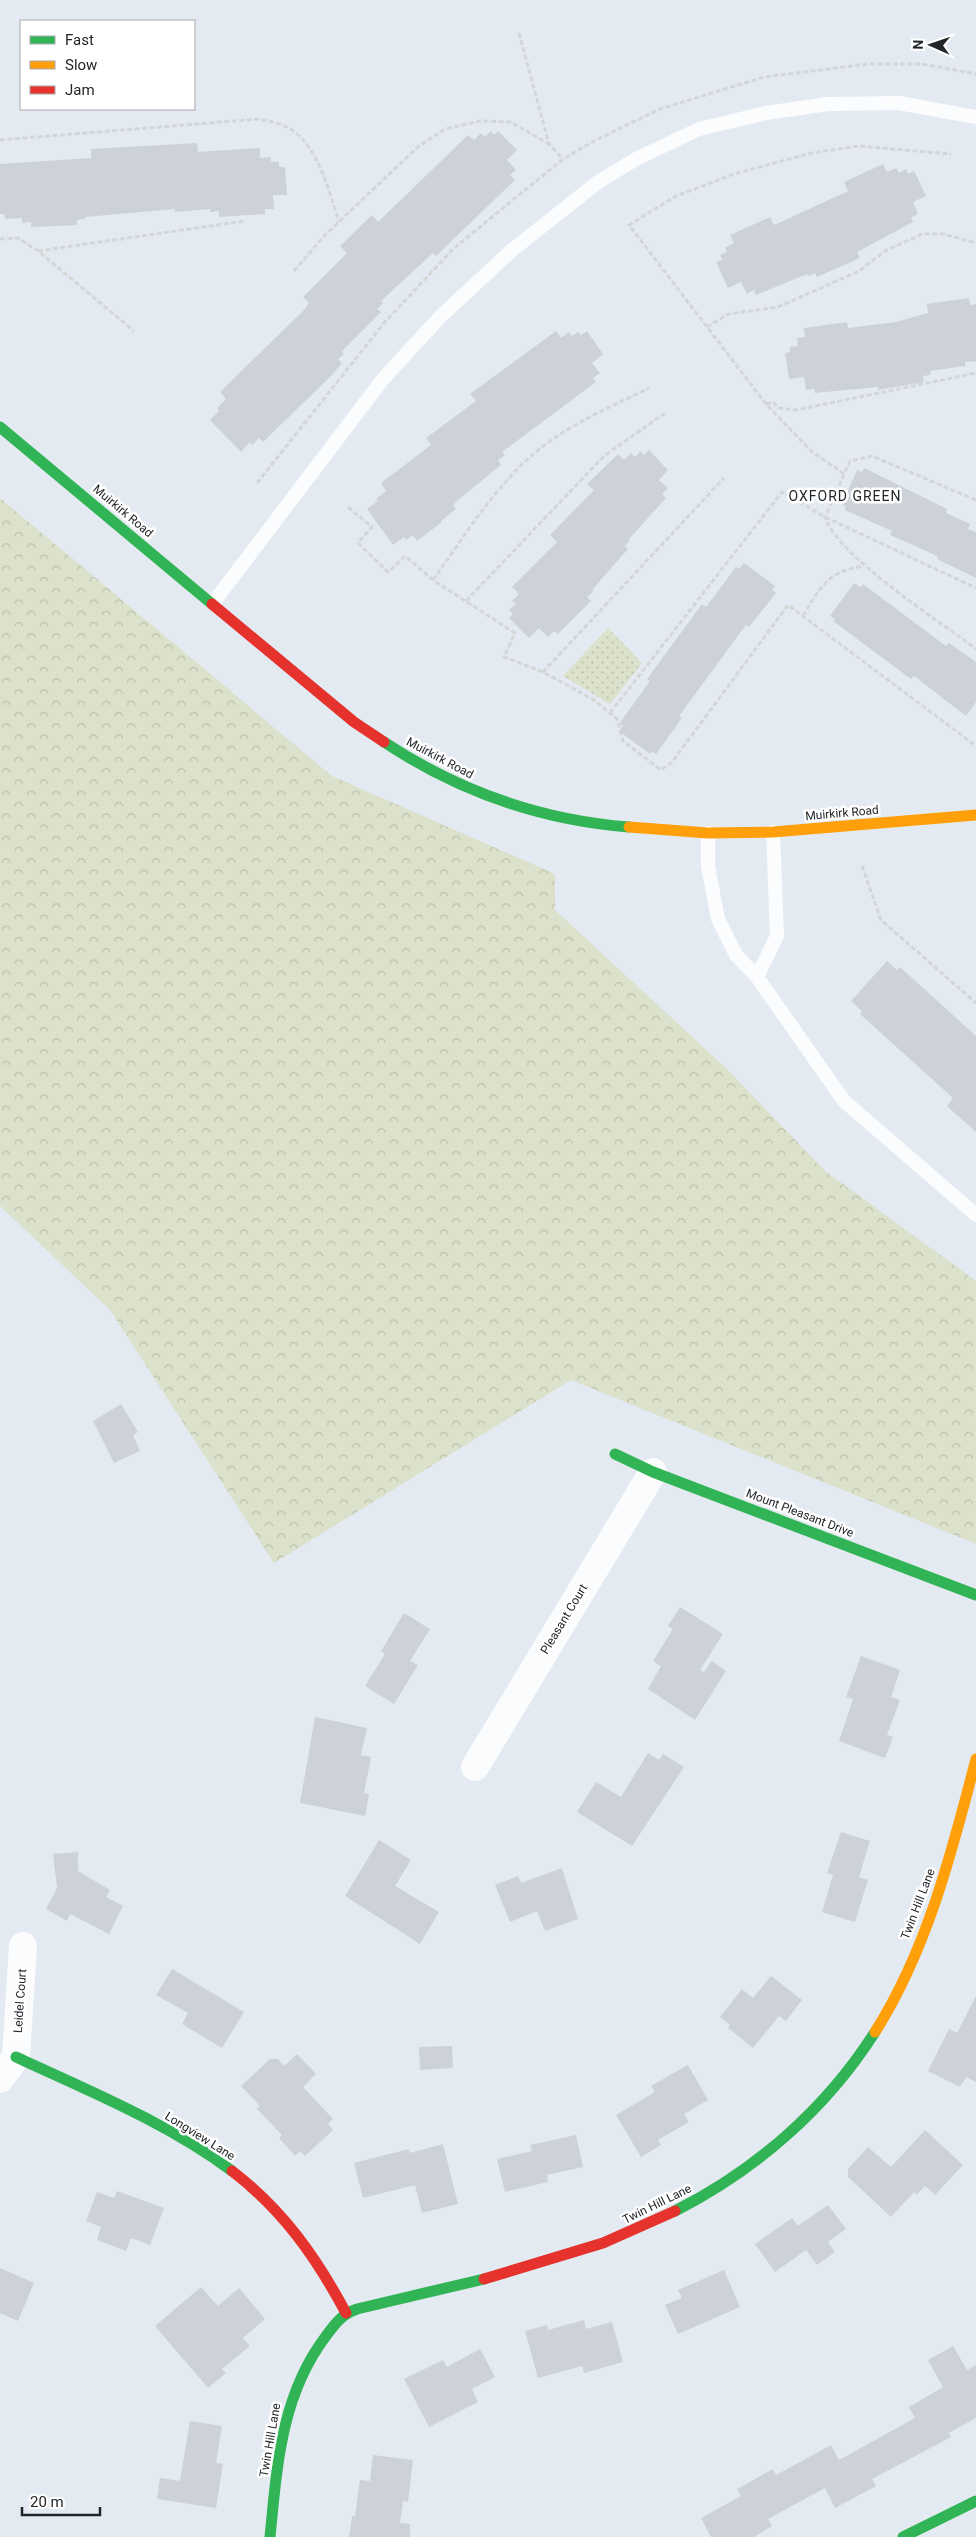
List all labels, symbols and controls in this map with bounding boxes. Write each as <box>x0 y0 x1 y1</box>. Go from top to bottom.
legend <box>20 20 195 110</box>
north arrow <box>906 20 956 70</box>
text: Fast <box>65 31 94 49</box>
text: N <box>910 39 926 50</box>
text: Slow <box>65 56 97 74</box>
text: Jam <box>65 81 95 99</box>
street label: Muirkirk Road <box>90 482 156 540</box>
district label: OXFORD GREEN <box>789 488 901 504</box>
street label: Muirkirk Road <box>404 735 476 781</box>
street label: Muirkirk Road <box>805 803 879 823</box>
street label: Mount Pleasant Drive <box>744 1486 856 1540</box>
street label: Pleasant Court <box>538 1581 590 1657</box>
street label: Twin Hill Lane <box>898 1867 938 1941</box>
street label: Leidel Court <box>11 1968 29 2034</box>
street label: Longview Lane <box>162 2109 238 2163</box>
street label: Twin Hill Lane <box>620 2181 694 2227</box>
street label: Twin Hill Lane <box>257 2402 283 2478</box>
scale bar <box>22 2484 100 2516</box>
text: 20 m <box>30 2493 64 2511</box>

